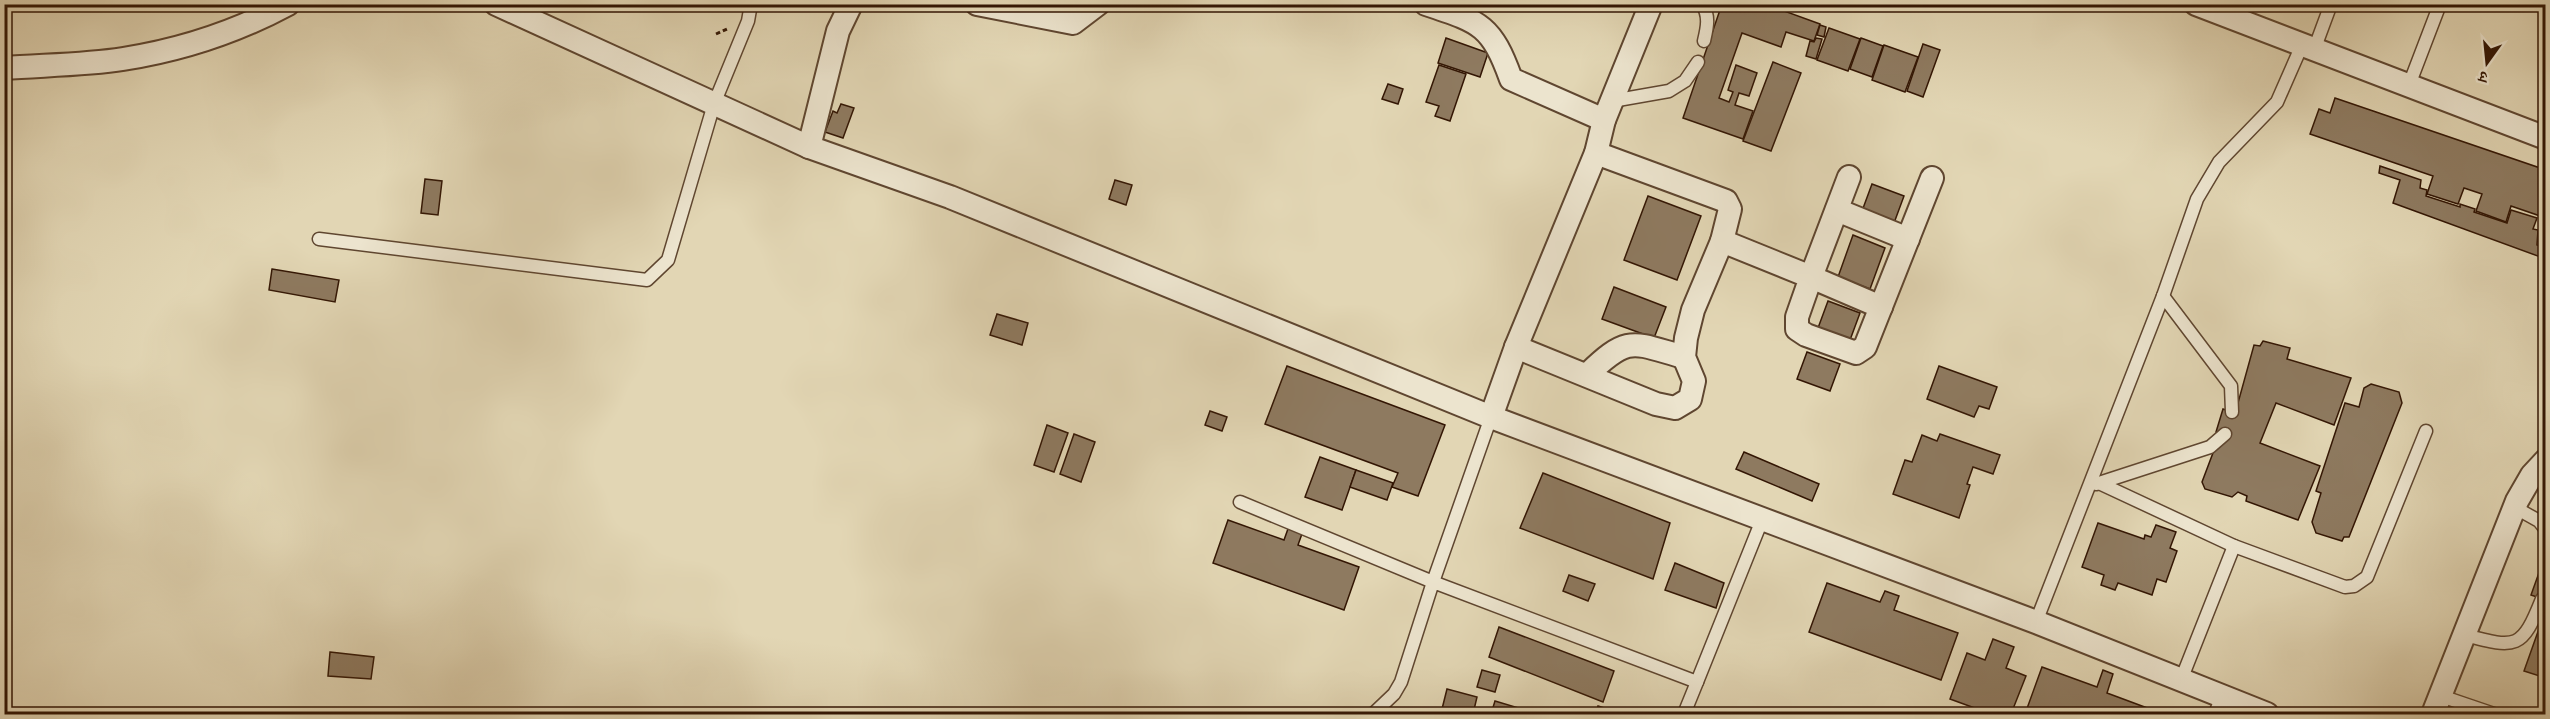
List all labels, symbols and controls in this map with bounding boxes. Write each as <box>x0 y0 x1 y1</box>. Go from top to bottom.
north arrow <box>2457 33 2517 93</box>
text: उ <box>2475 65 2491 88</box>

